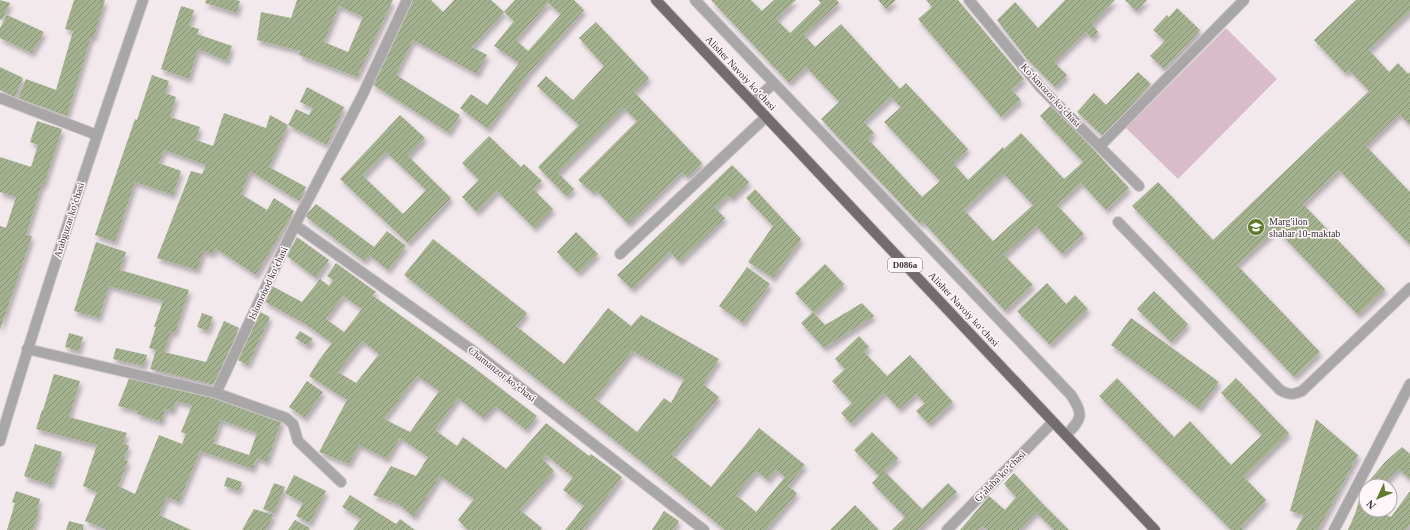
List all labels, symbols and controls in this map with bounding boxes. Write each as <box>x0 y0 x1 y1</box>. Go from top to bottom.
street label: Alisher Navoiy koʻchasi <box>704 33 779 113</box>
street label: Koʻkmozor koʻchasi <box>1019 61 1083 129</box>
street label: Arabguzar koʻchasi <box>52 181 86 259</box>
place label: Marg'ilon shahar 10-maktab <box>1269 216 1340 239</box>
school or university icon: Marg'ilon shahar 10-maktab <box>1246 217 1266 237</box>
street label: Islomobod koʻchasi <box>246 245 290 321</box>
road number: D086a <box>888 258 922 272</box>
street label: Alisher Navoiy koʻchasi <box>927 269 1002 349</box>
street label: Chamanzor koʻchasi <box>466 344 538 404</box>
street label: Gʻalaba koʻchasi <box>972 448 1028 504</box>
north arrow <box>1358 478 1398 518</box>
text: N <box>1364 498 1378 512</box>

